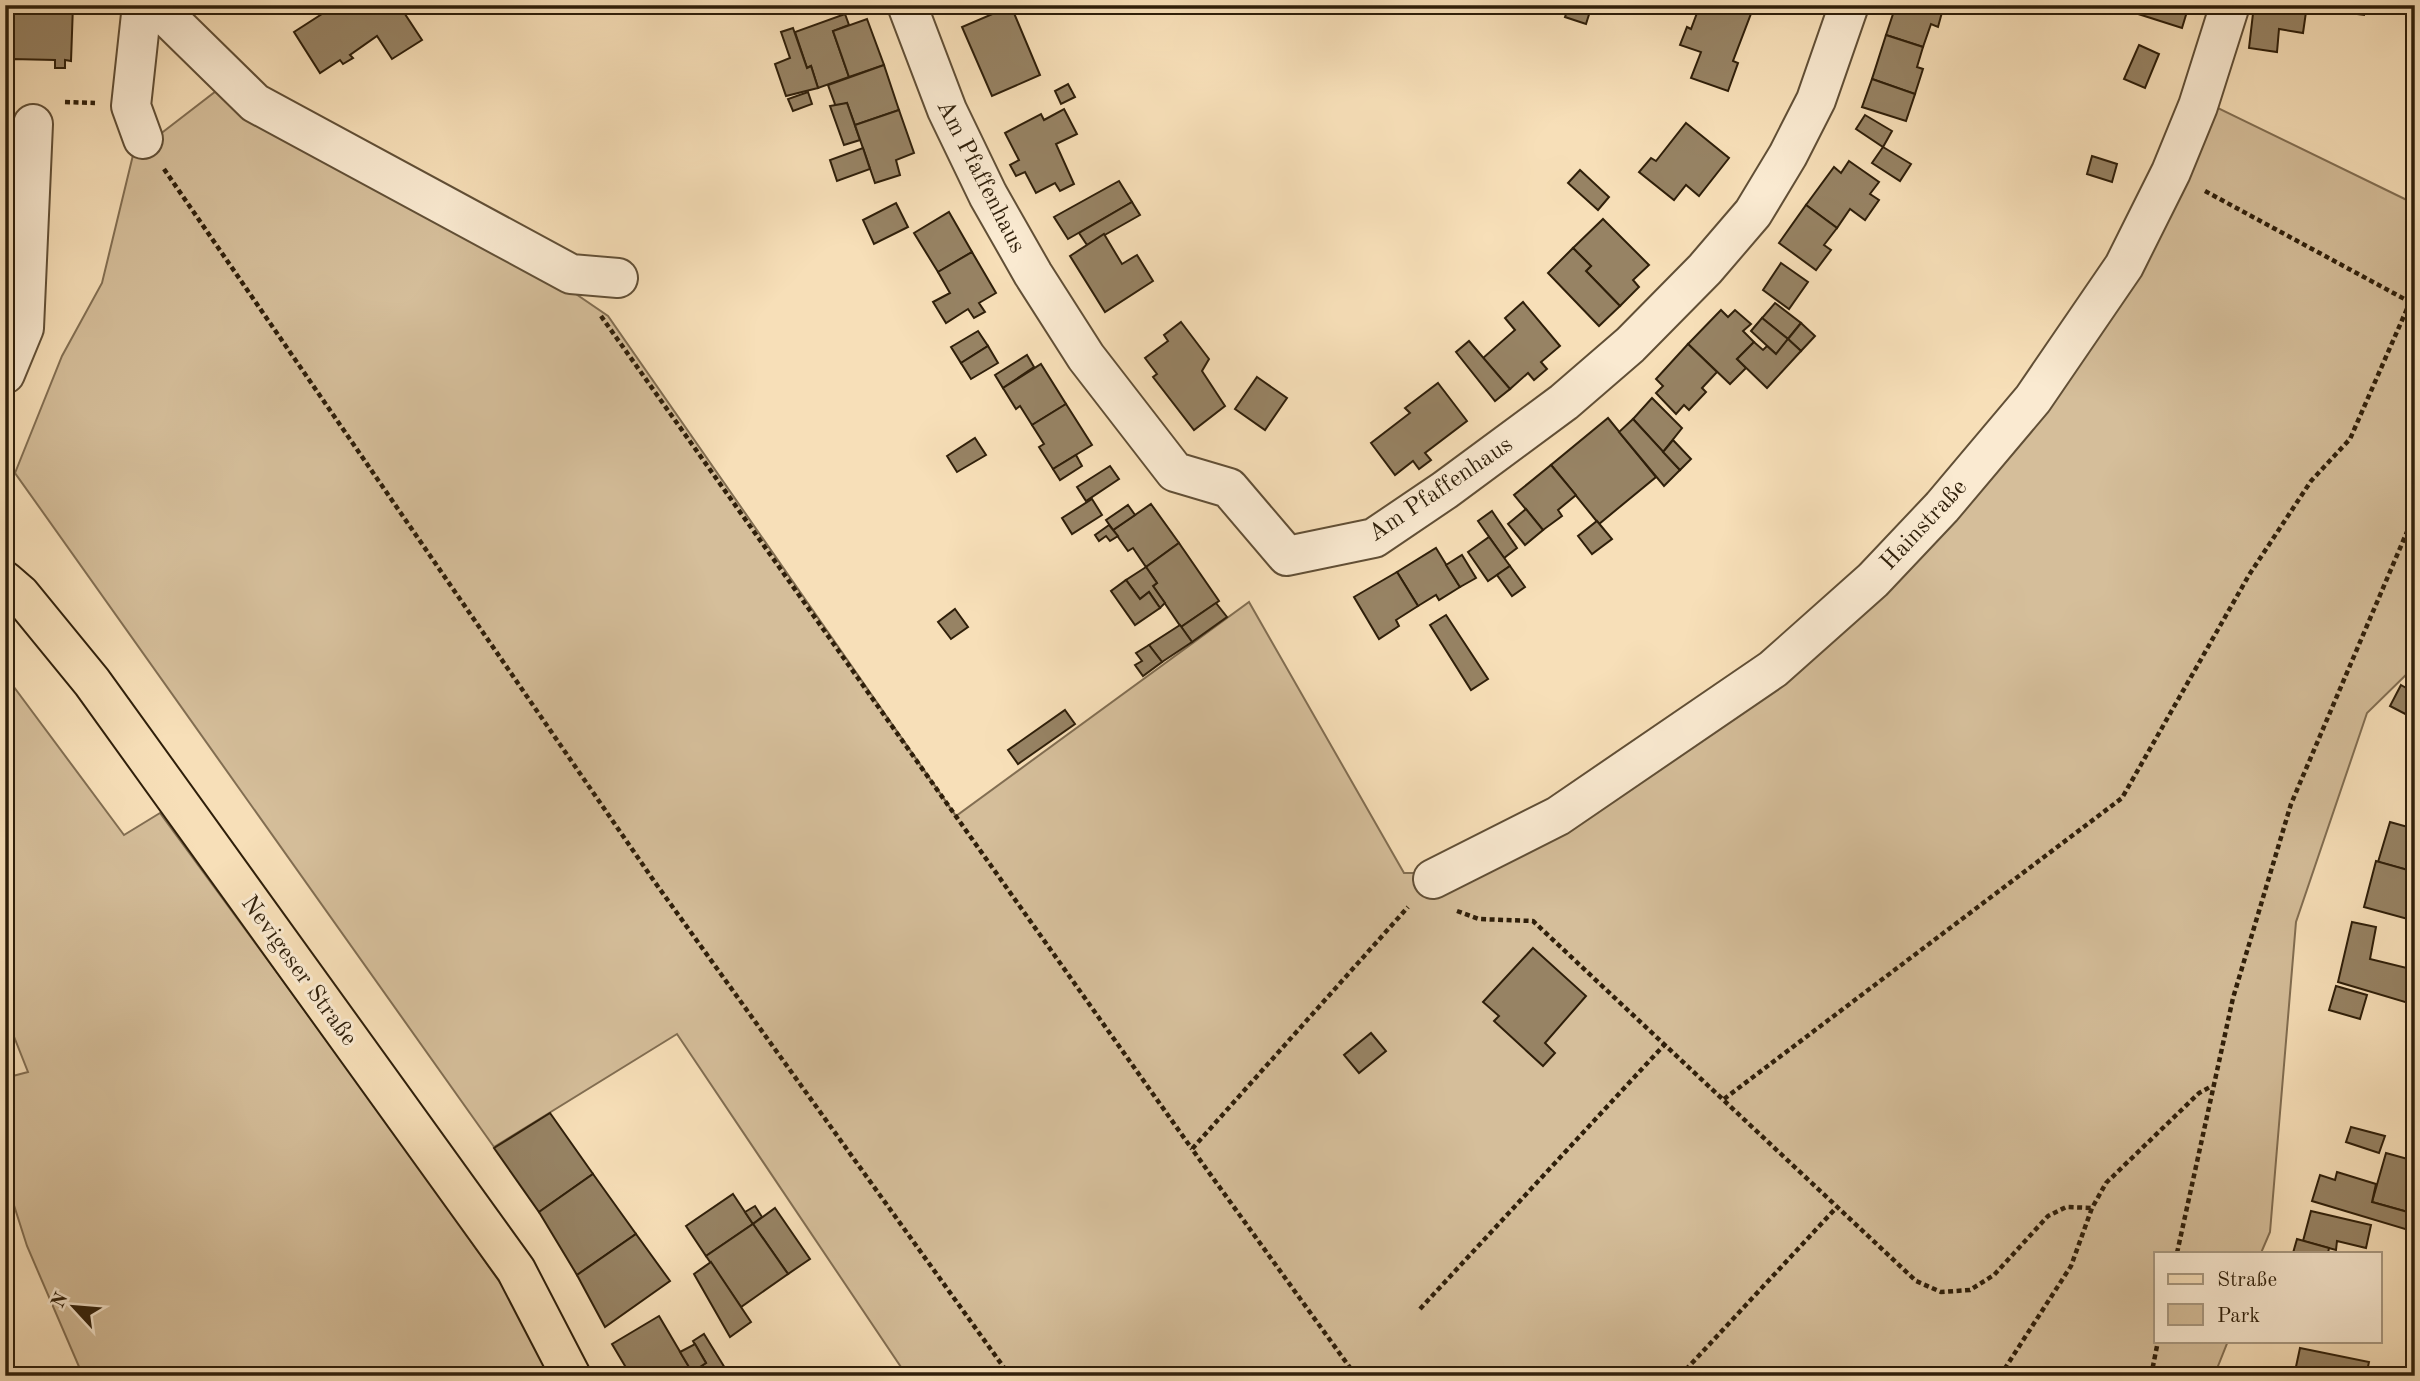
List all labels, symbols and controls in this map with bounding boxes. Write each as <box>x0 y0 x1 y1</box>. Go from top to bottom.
street label: Am Pfaffenhaus <box>931 97 1029 257</box>
street label: Am Pfaffenhaus <box>1365 433 1518 547</box>
street label: Hainstraße <box>1877 475 1972 575</box>
street label: Nevigeser Straße <box>236 892 361 1051</box>
legend <box>2154 1252 2382 1342</box>
text: Straße <box>2217 1270 2277 1291</box>
north arrow <box>38 1272 108 1342</box>
text: N <box>49 1290 73 1311</box>
text: Park <box>2217 1306 2260 1327</box>

